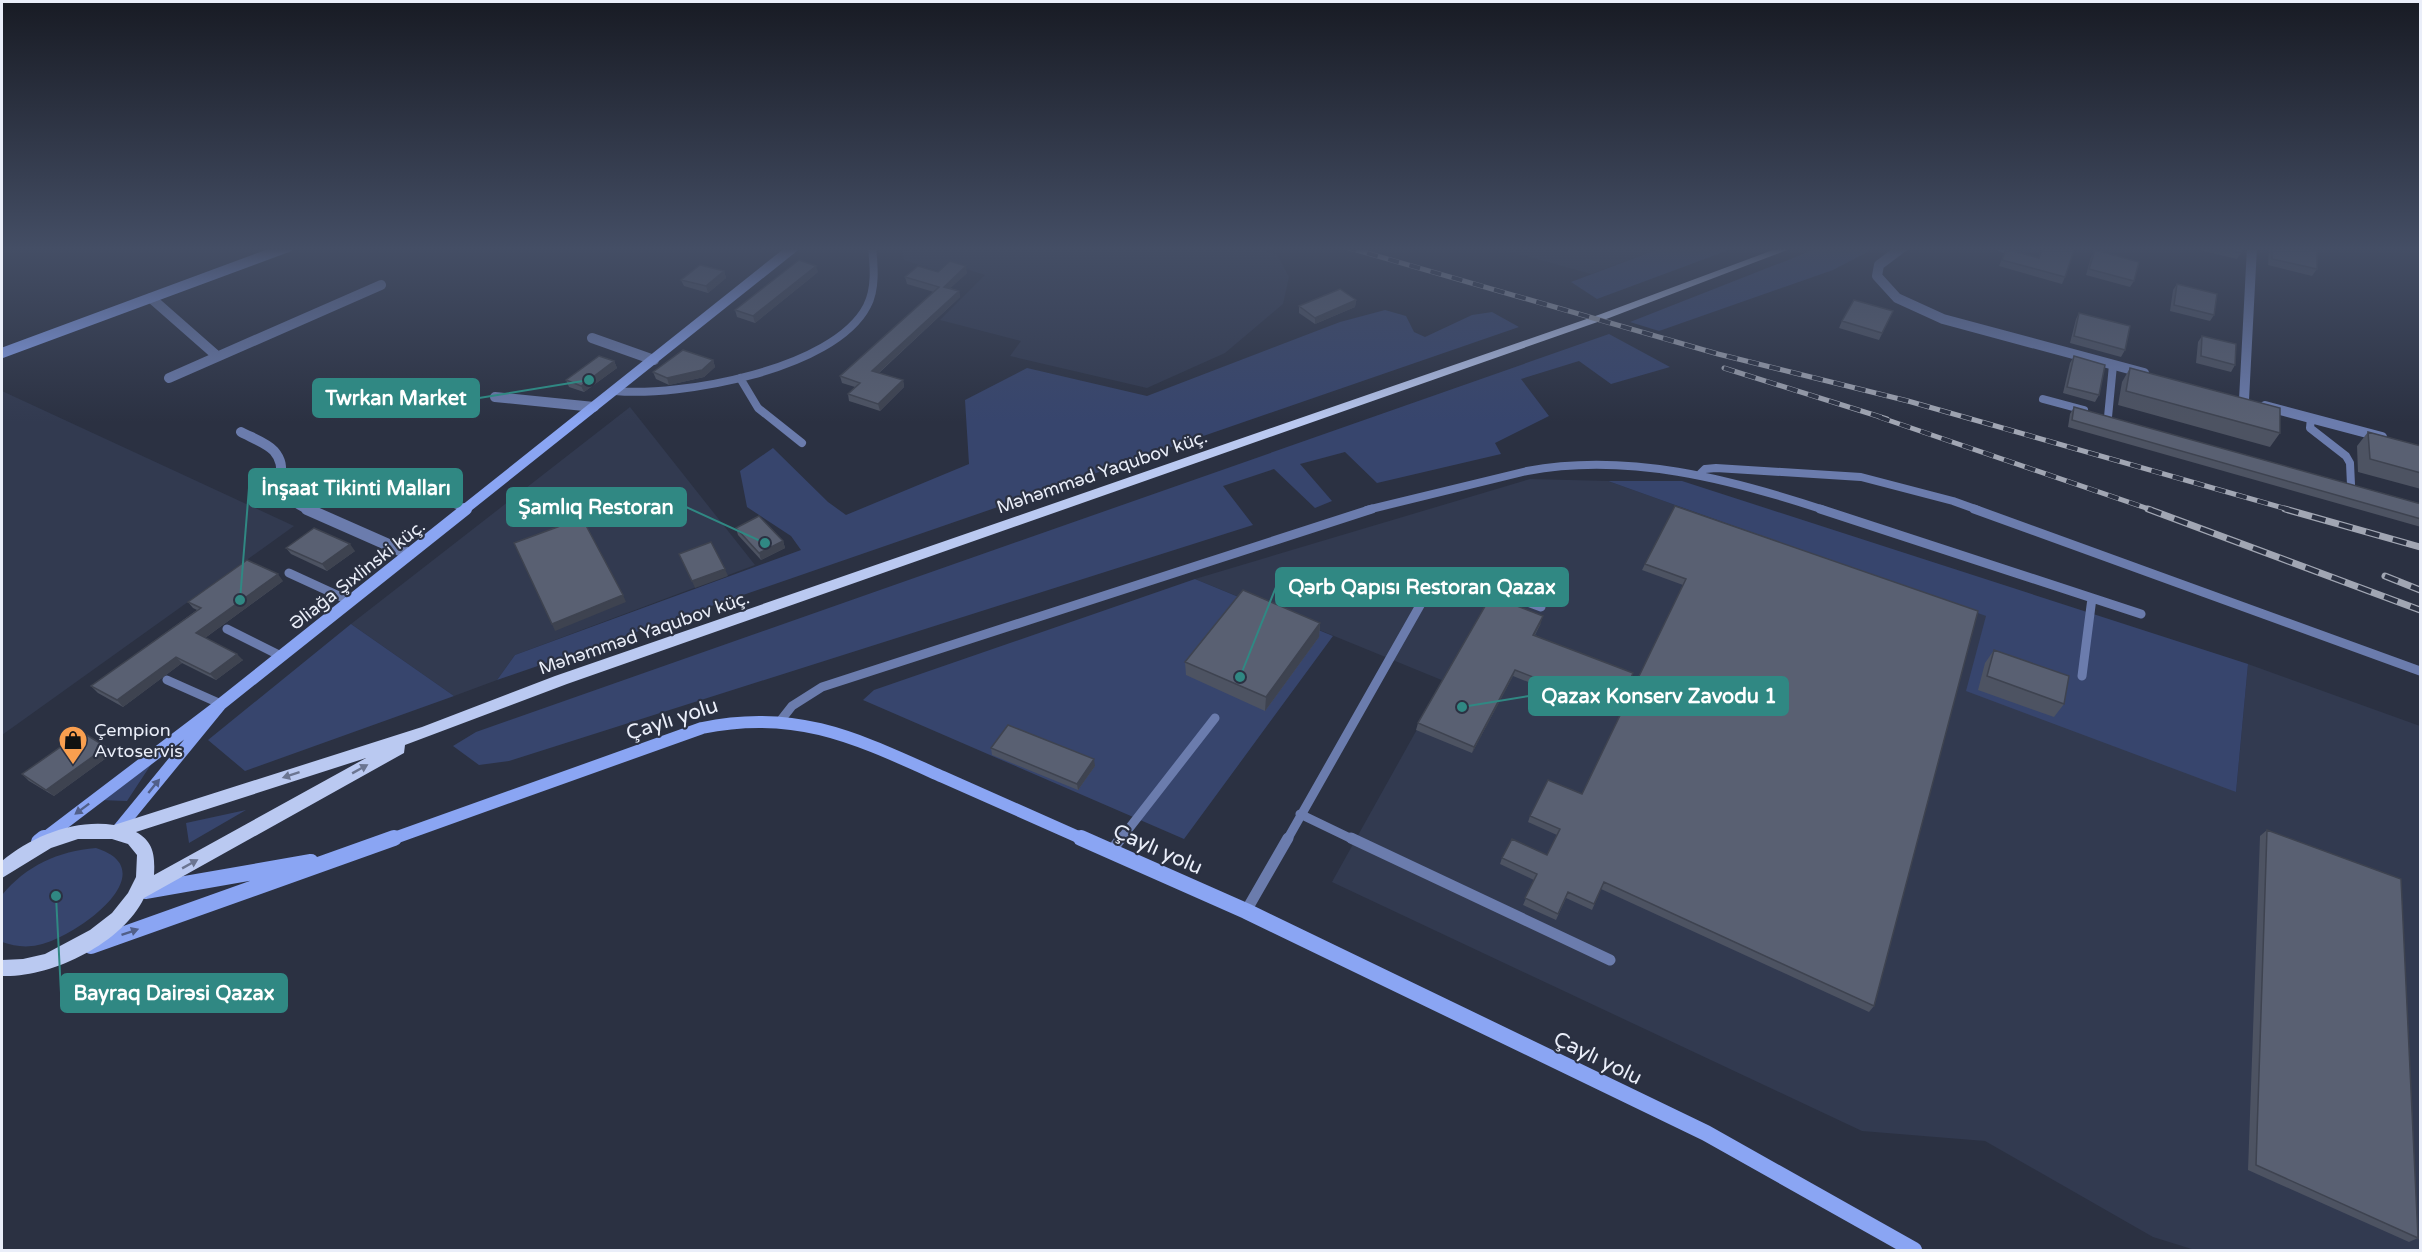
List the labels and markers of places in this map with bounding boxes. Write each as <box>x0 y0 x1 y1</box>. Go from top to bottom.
callout: Twrkan Market <box>313 379 479 417</box>
callout: İnşaat Tikinti Malları <box>249 469 462 507</box>
callout: Şamlıq Restoran <box>507 488 686 526</box>
callout: Qərb Qapısı Restoran Qazax <box>1276 568 1568 606</box>
callout: Qazax Konserv Zavodu 1 <box>1529 677 1788 715</box>
place label: Çempion Avtoservis <box>94 719 183 762</box>
shop icon: Çempion Avtoservis <box>57 724 89 766</box>
callout: Bayraq Dairəsi Qazax <box>61 974 287 1012</box>

